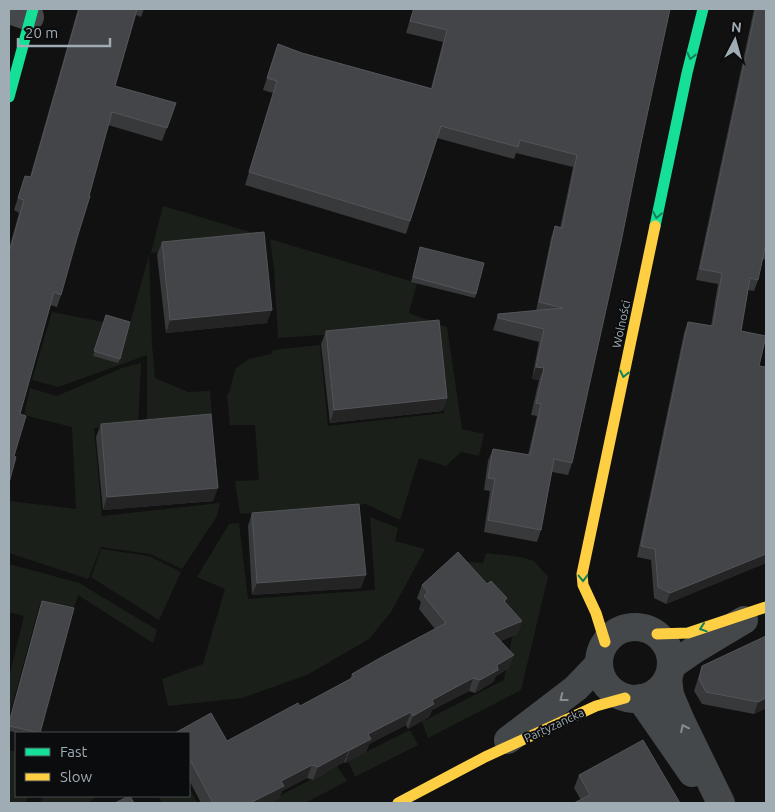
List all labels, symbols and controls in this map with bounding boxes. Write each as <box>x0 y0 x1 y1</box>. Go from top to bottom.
scale bar <box>18 15 110 47</box>
north arrow <box>710 15 760 65</box>
text: N <box>730 19 742 36</box>
text: 20 m <box>25 24 58 41</box>
one-way arrow <box>686 52 697 61</box>
one-way arrow <box>653 211 663 219</box>
street label: Wolności <box>610 299 632 349</box>
one-way arrow <box>619 370 630 378</box>
one-way arrow <box>578 574 588 582</box>
one-way arrow <box>700 622 708 632</box>
one-way arrow <box>559 692 569 701</box>
street label: Partyzancka <box>522 705 586 745</box>
one-way arrow <box>680 724 691 733</box>
legend <box>15 732 190 797</box>
text: Fast <box>60 743 88 760</box>
text: Slow <box>60 768 93 785</box>

